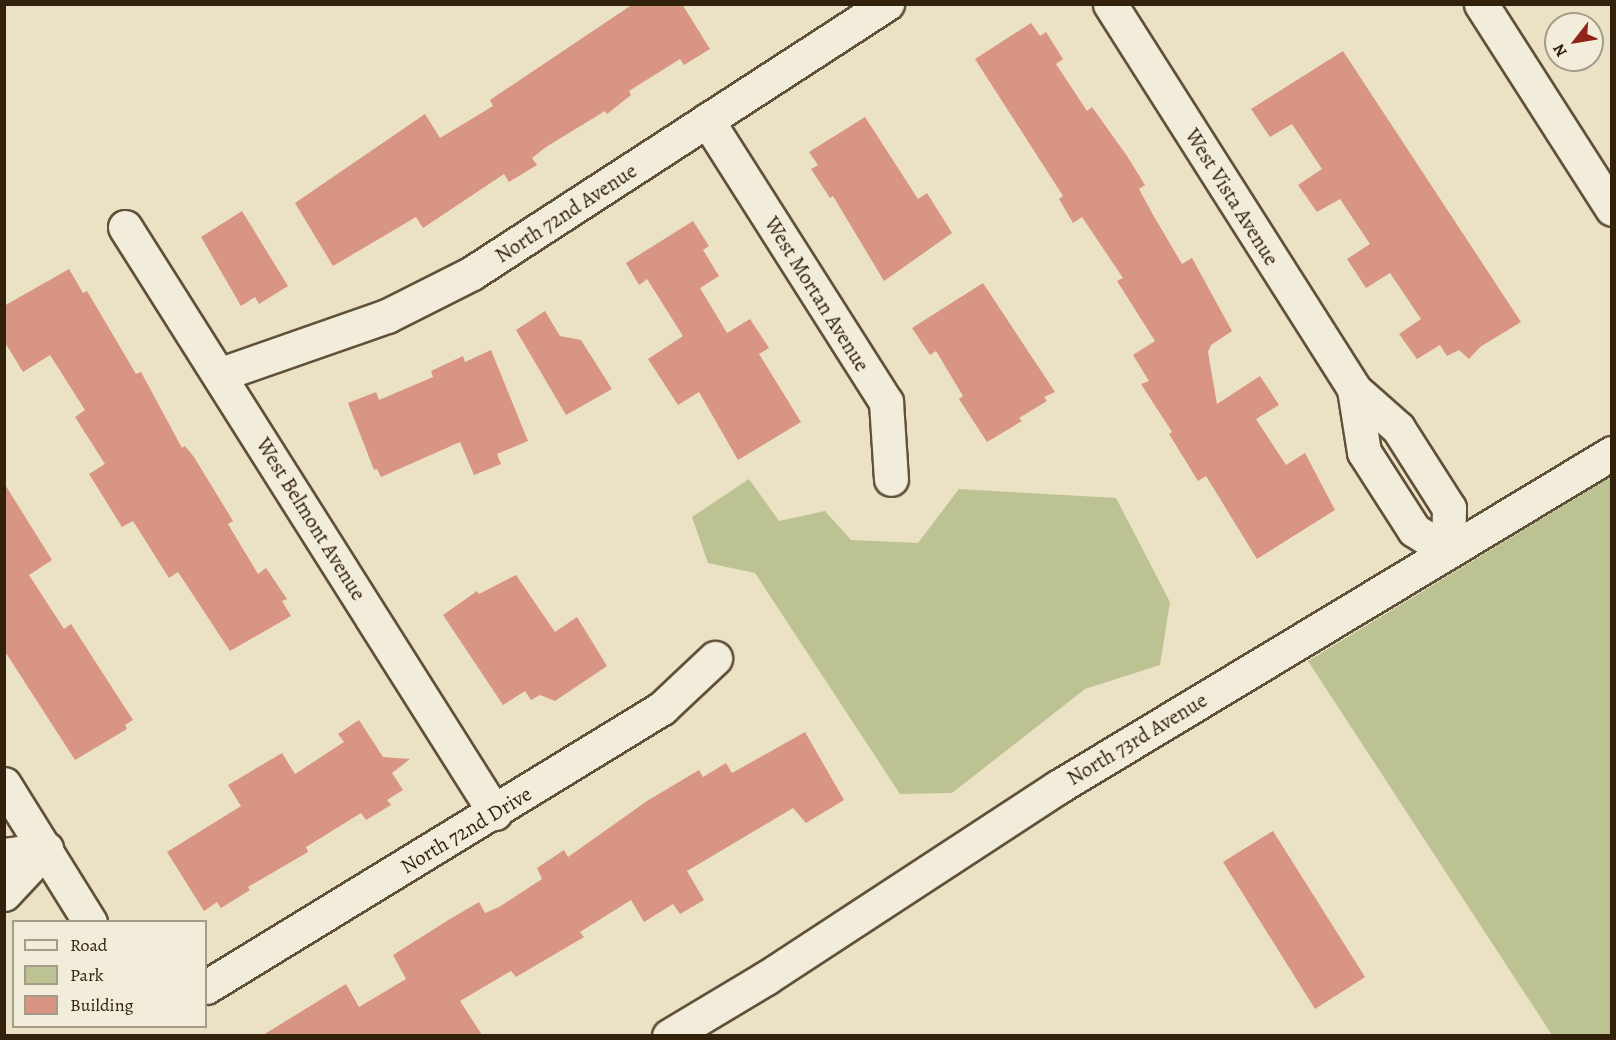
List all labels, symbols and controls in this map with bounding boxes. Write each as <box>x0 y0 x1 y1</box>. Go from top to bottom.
north arrow <box>1544 12 1604 72</box>
text: N <box>1548 40 1573 61</box>
street label: West Vista Avenue <box>1180 124 1284 270</box>
street label: North 72nd Avenue <box>490 158 642 268</box>
street label: West Mortan Avenue <box>759 212 875 376</box>
street label: West Belmont Avenue <box>251 433 371 605</box>
street label: North 73rd Avenue <box>1062 687 1212 791</box>
street label: North 72nd Drive <box>396 781 536 879</box>
legend <box>12 920 207 1028</box>
text: Road <box>70 933 107 957</box>
text: Park <box>70 963 104 987</box>
text: Building <box>70 993 134 1017</box>

